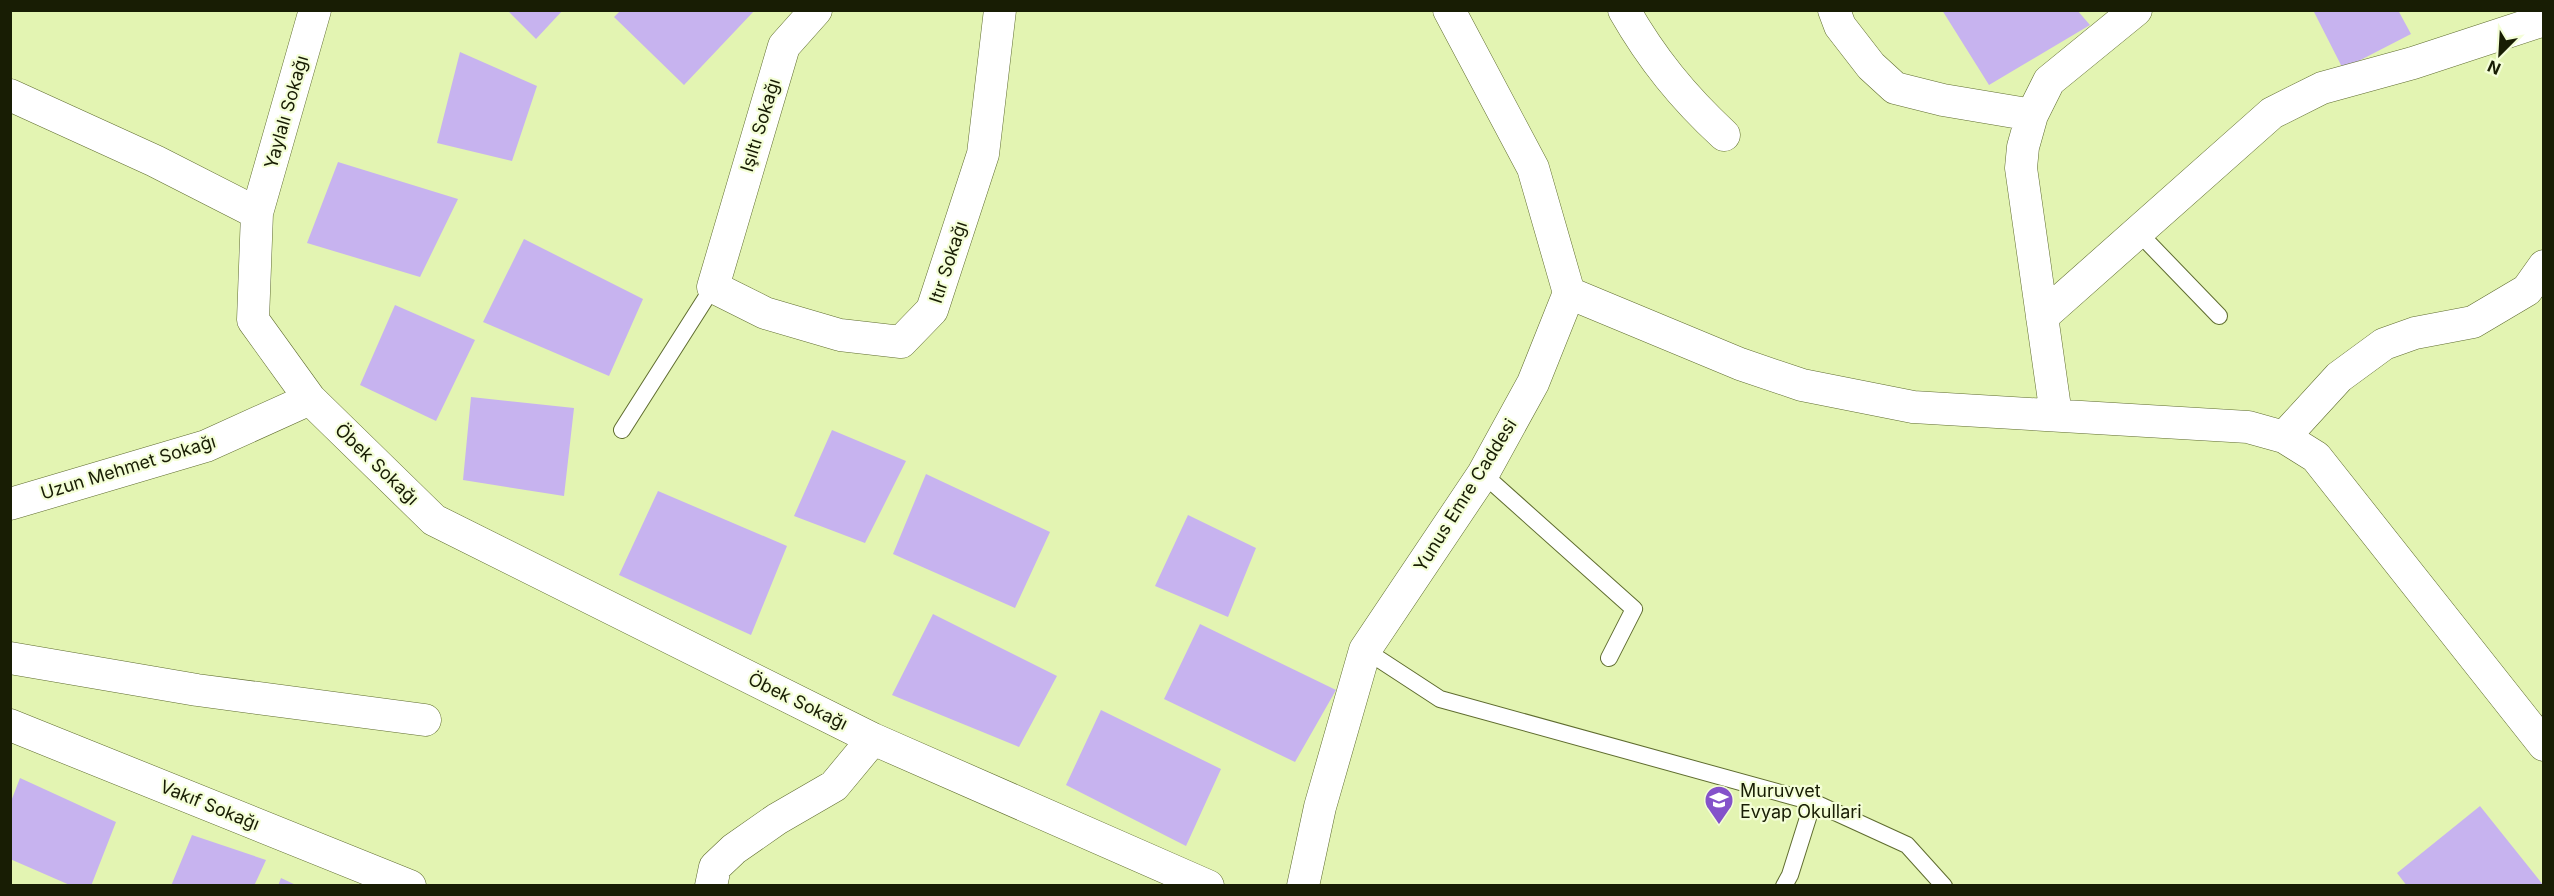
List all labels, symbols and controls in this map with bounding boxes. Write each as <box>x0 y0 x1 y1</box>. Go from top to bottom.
north arrow <box>2470 24 2530 84</box>
street label: Yaylalı Sokağı <box>260 53 312 171</box>
text: N <box>2484 56 2504 79</box>
street label: Işıltı Sokağı <box>736 76 784 174</box>
street label: Itır Sokağı <box>925 218 971 306</box>
street label: Yunus Emre Caddesi <box>1409 415 1521 575</box>
street label: Öbek Sokağı <box>331 418 424 509</box>
street label: Uzun Mehmet Sokağı <box>38 430 218 504</box>
street label: Öbek Sokağı <box>745 667 852 734</box>
street label: Vakıf Sokağı <box>157 776 263 834</box>
place label: Muruvvet Evyap Okullari <box>1740 780 1862 822</box>
school or university icon: Muruvvet Evyap Okullari <box>1703 784 1735 826</box>

